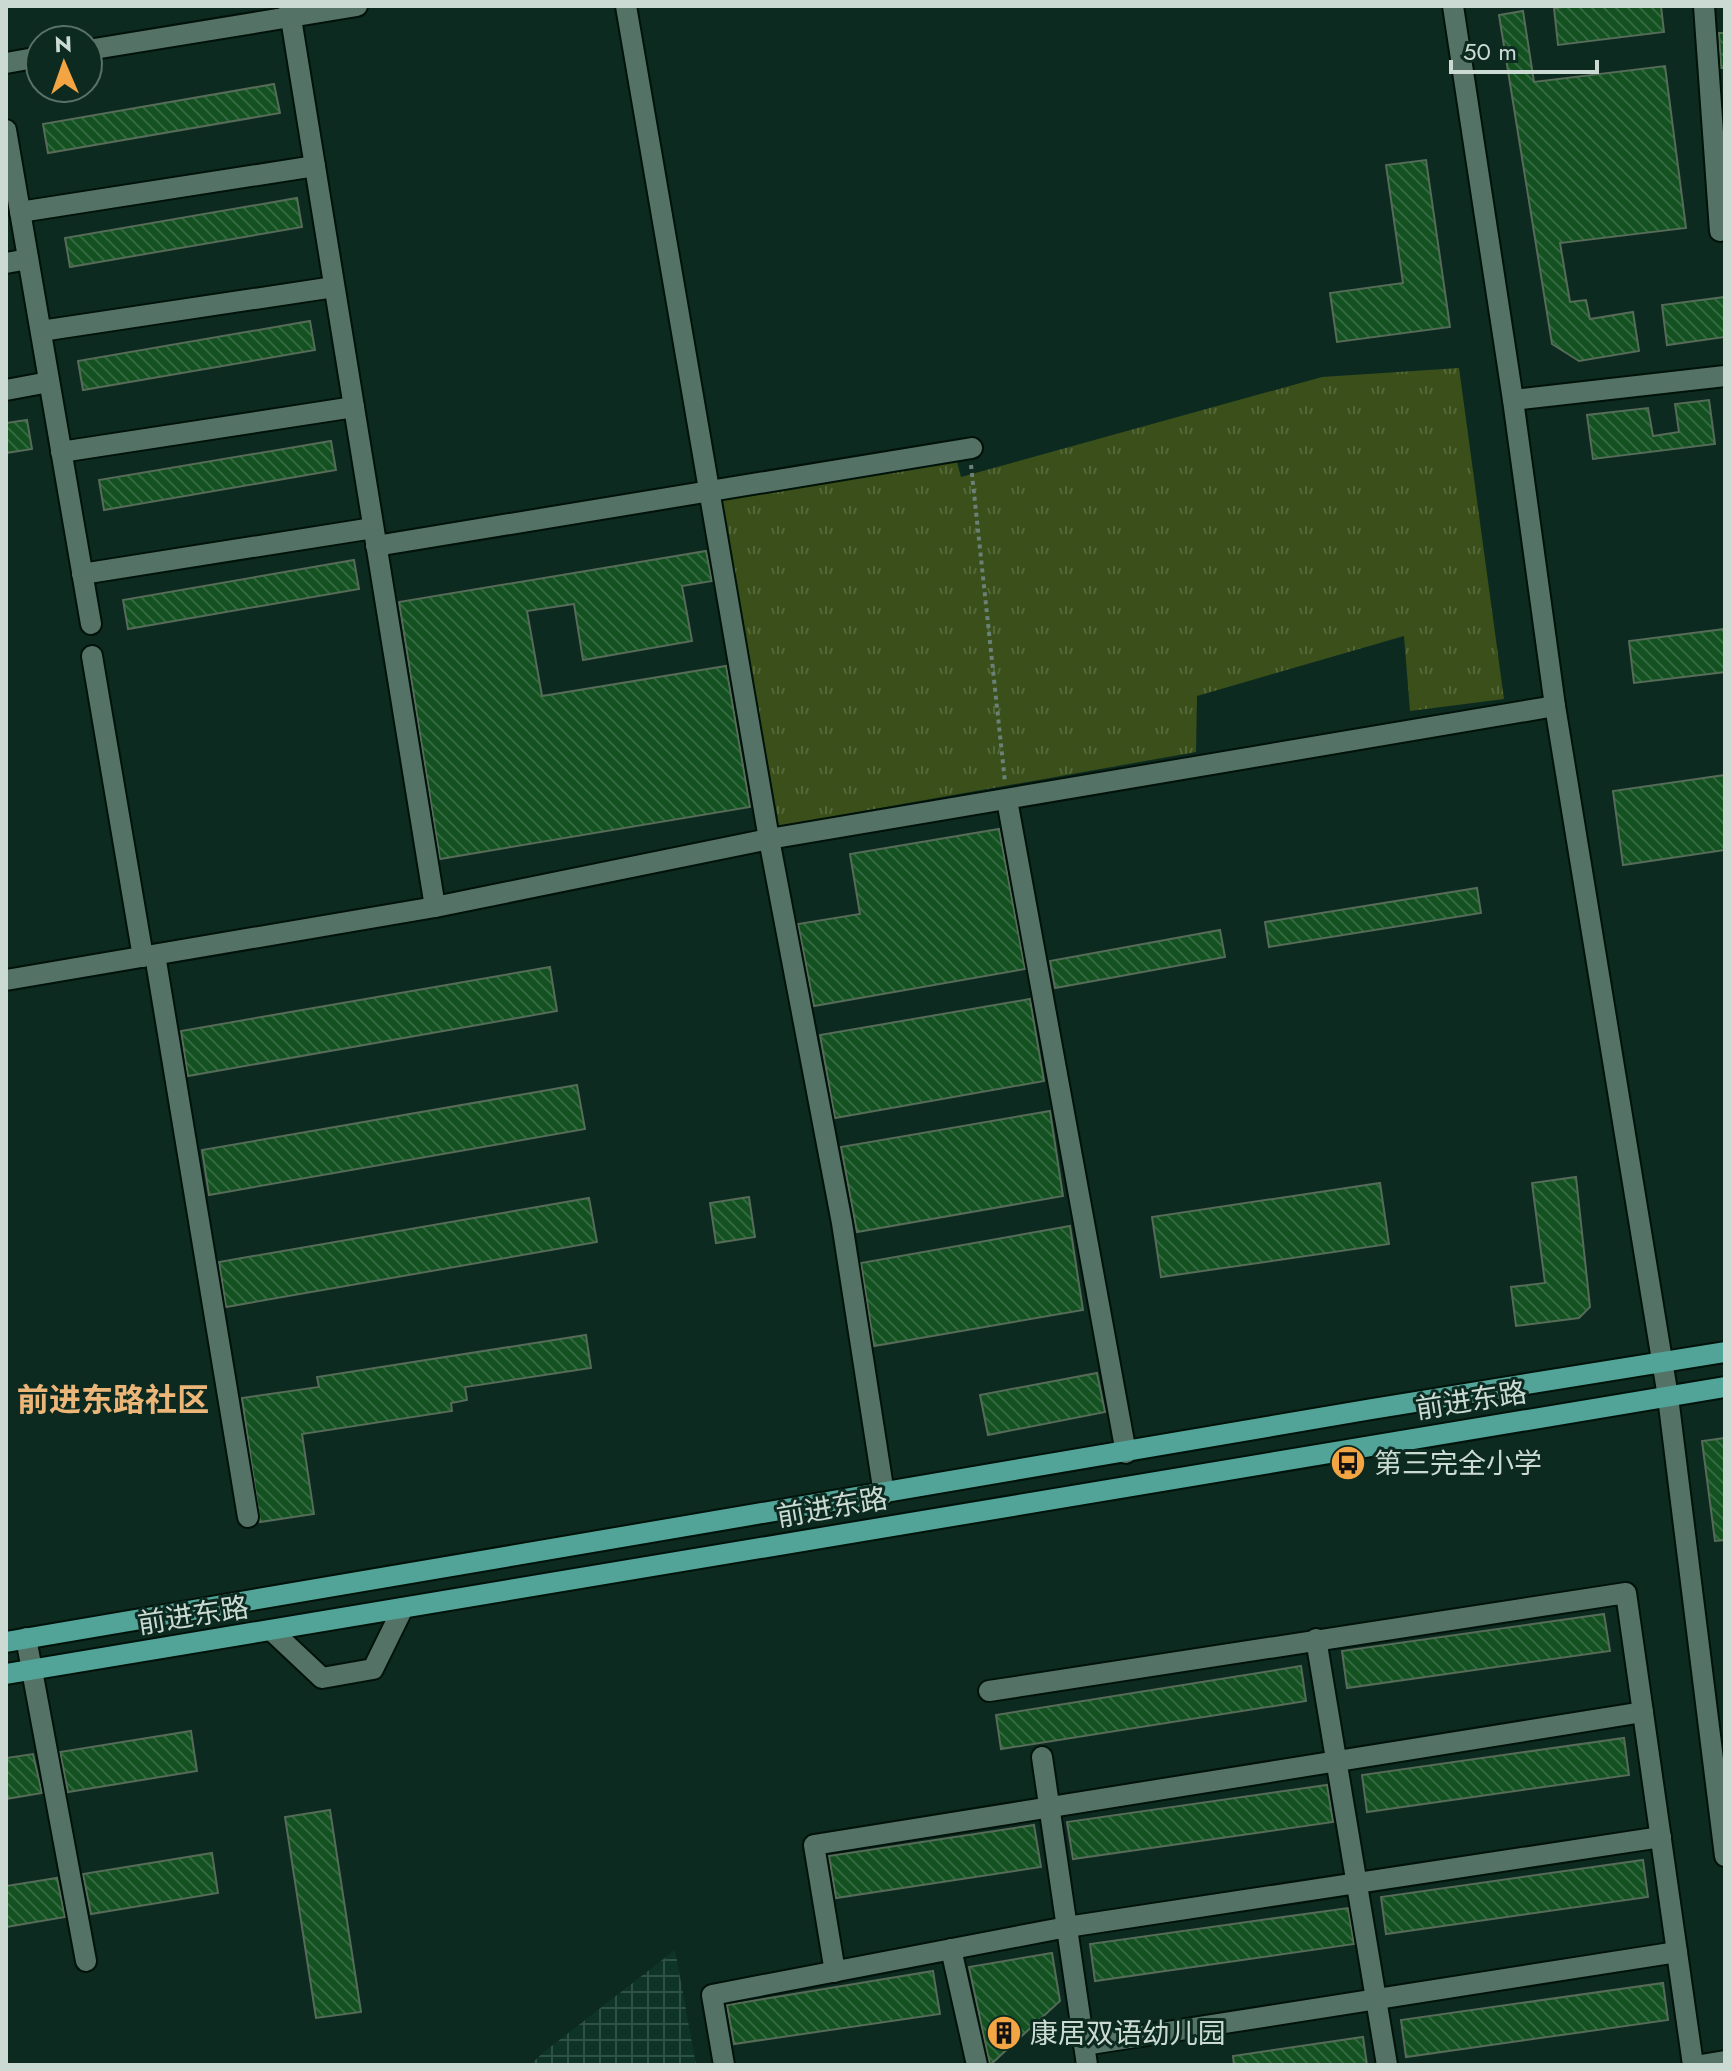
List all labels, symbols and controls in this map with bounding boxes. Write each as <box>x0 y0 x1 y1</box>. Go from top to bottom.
north arrow <box>24 24 104 104</box>
scale bar <box>1451 24 1597 74</box>
text: N <box>54 28 73 60</box>
text: 50 m <box>1463 34 1517 69</box>
street label: 前进东路 <box>1413 1371 1530 1430</box>
district label: 前进东路社区 <box>17 1377 209 1423</box>
place label: 第三完全小学 <box>1374 1443 1542 1484</box>
bus stop icon: 第三完全小学 <box>1329 1444 1367 1482</box>
street label: 前进东路 <box>773 1478 891 1537</box>
street label: 前进东路 <box>135 1586 252 1645</box>
place label: 康居双语幼儿园 <box>1030 2013 1226 2054</box>
building icon: 康居双语幼儿园 <box>985 2014 1023 2052</box>

